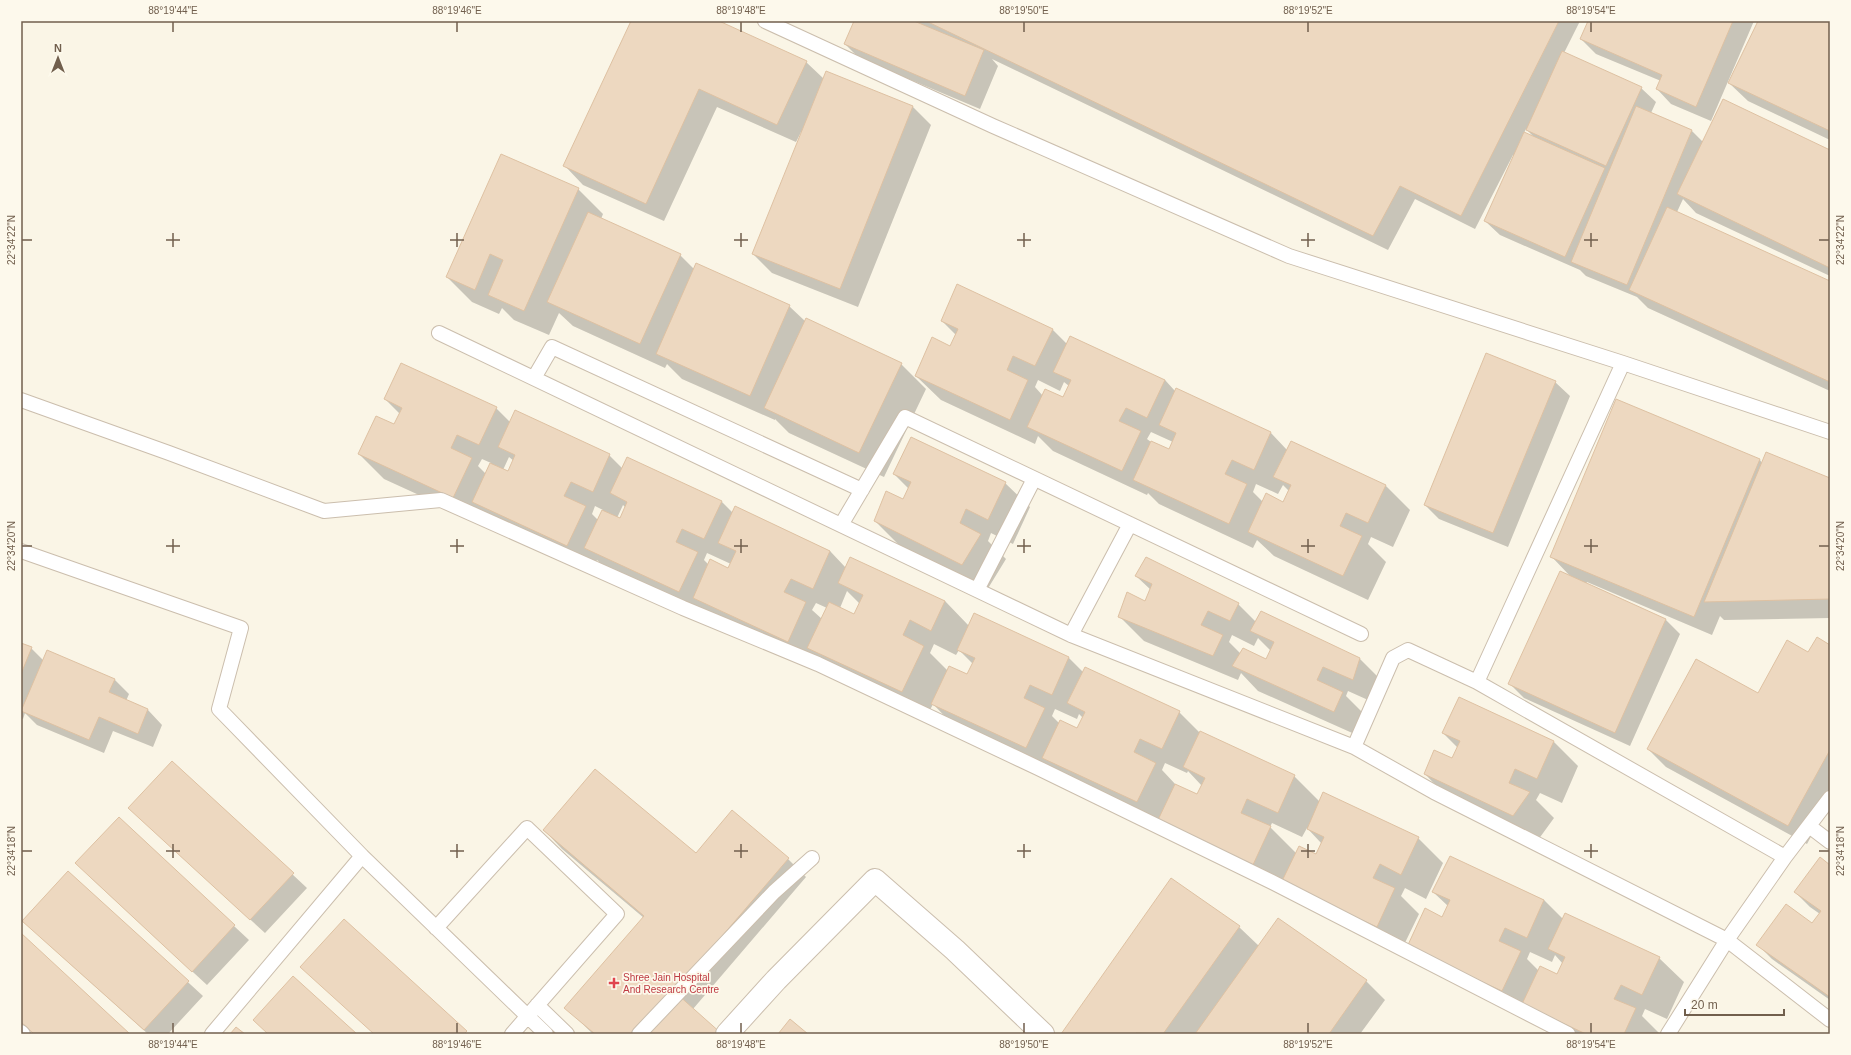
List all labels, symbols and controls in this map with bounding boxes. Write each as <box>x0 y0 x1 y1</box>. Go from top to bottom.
text: 88°19'44"E <box>148 5 198 16</box>
text: 88°19'46"E <box>432 5 482 16</box>
text: 88°19'48"E <box>716 5 766 16</box>
text: 88°19'50"E <box>999 5 1049 16</box>
text: 88°19'52"E <box>1283 5 1333 16</box>
text: 88°19'54"E <box>1566 5 1616 16</box>
north arrow <box>38 38 78 78</box>
text: N <box>54 42 62 54</box>
text: 22°34'22"N <box>6 215 17 265</box>
text: 22°34'22"N <box>1835 215 1846 265</box>
text: 22°34'20"N <box>6 521 17 571</box>
text: 22°34'20"N <box>1835 521 1846 571</box>
text: 22°34'18"N <box>6 826 17 876</box>
text: 22°34'18"N <box>1835 826 1846 876</box>
place label: Shree Jain Hospital And Research Centre <box>623 972 720 995</box>
marker: Shree Jain Hospital And Research Centre <box>608 977 620 989</box>
scale bar <box>1685 991 1784 1017</box>
text: 20 m <box>1691 998 1718 1012</box>
text: 88°19'44"E <box>148 1039 198 1050</box>
text: 88°19'46"E <box>432 1039 482 1050</box>
text: 88°19'48"E <box>716 1039 766 1050</box>
text: 88°19'50"E <box>999 1039 1049 1050</box>
text: 88°19'52"E <box>1283 1039 1333 1050</box>
text: 88°19'54"E <box>1566 1039 1616 1050</box>

